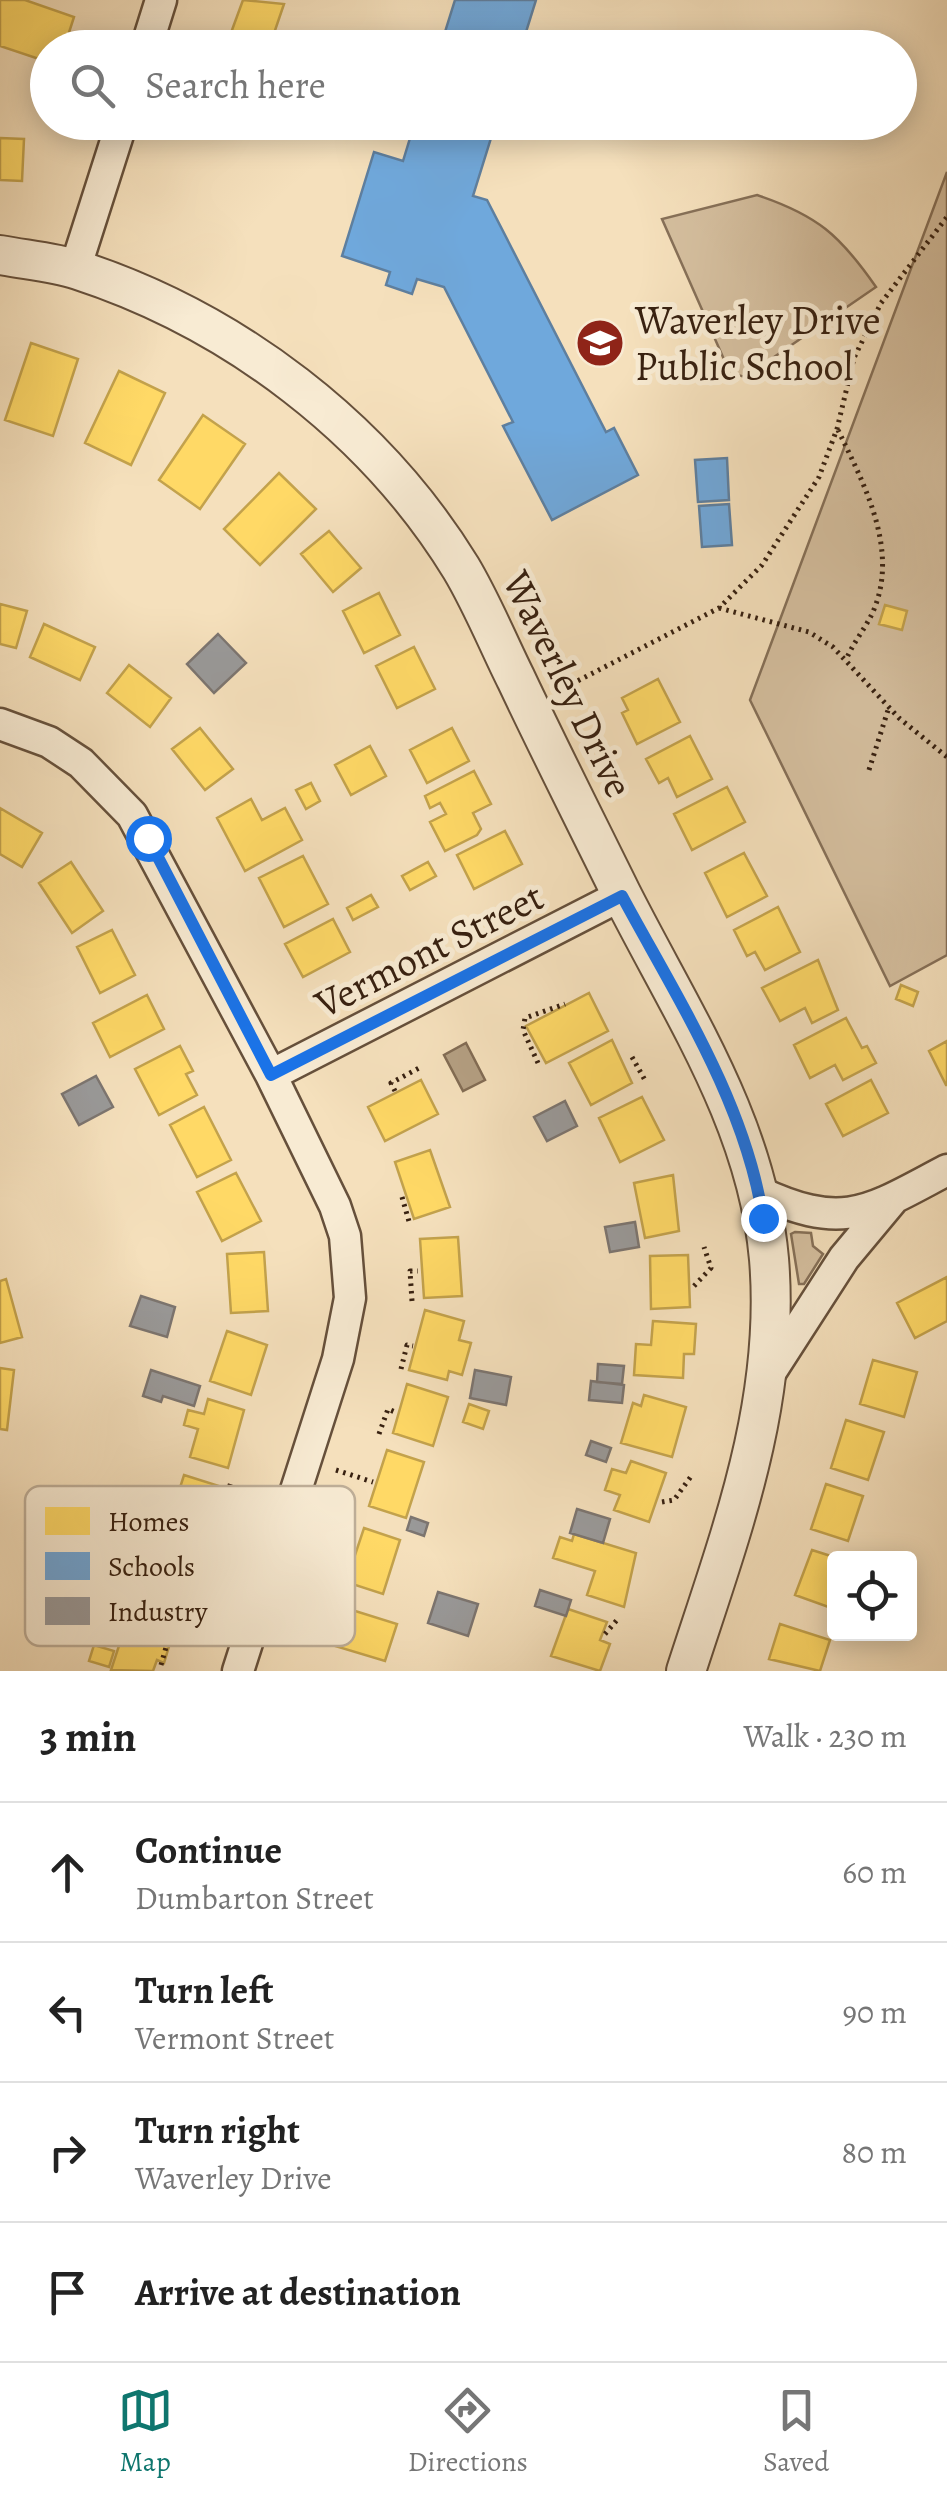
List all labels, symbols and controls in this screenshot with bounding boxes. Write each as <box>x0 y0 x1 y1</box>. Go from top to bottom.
search box <box>30 30 917 140</box>
icon: search <box>65 58 120 113</box>
text: Search here <box>145 59 326 111</box>
place label: Waverley Drive Public School <box>634 293 881 394</box>
school or university icon: Waverley Drive Public School <box>574 317 626 369</box>
street label: Waverley Drive <box>489 561 647 806</box>
route start <box>126 816 172 862</box>
street label: Vermont Street <box>305 869 553 1032</box>
route end <box>741 1196 787 1242</box>
legend <box>25 1486 355 1646</box>
text: Homes <box>108 1503 190 1541</box>
text: Schools <box>108 1548 195 1586</box>
map controls <box>827 1551 917 1641</box>
button: locate <box>827 1551 917 1641</box>
text: Industry <box>108 1593 208 1631</box>
text: 3 min <box>40 1708 136 1765</box>
text: Walk · 230 m <box>744 1714 907 1758</box>
text: Continue <box>135 1824 282 1876</box>
icon: ahead <box>40 1845 95 1900</box>
text: 60 m <box>842 1850 907 1894</box>
text: Dumbarton Street <box>135 1876 374 1920</box>
text: Turn left <box>135 1964 274 2016</box>
icon: left <box>40 1985 95 2040</box>
text: 90 m <box>842 1990 907 2034</box>
text: Vermont Street <box>135 2016 334 2060</box>
text: Turn right <box>135 2104 300 2156</box>
icon: right <box>40 2125 95 2180</box>
text: 80 m <box>841 2130 907 2174</box>
text: Waverley Drive <box>135 2156 331 2200</box>
icon: arrive <box>40 2265 95 2320</box>
text: Arrive at destination <box>135 2266 461 2318</box>
tab: Map <box>118 2383 173 2481</box>
tab: Directions <box>408 2383 528 2481</box>
tab: Saved <box>763 2383 829 2481</box>

